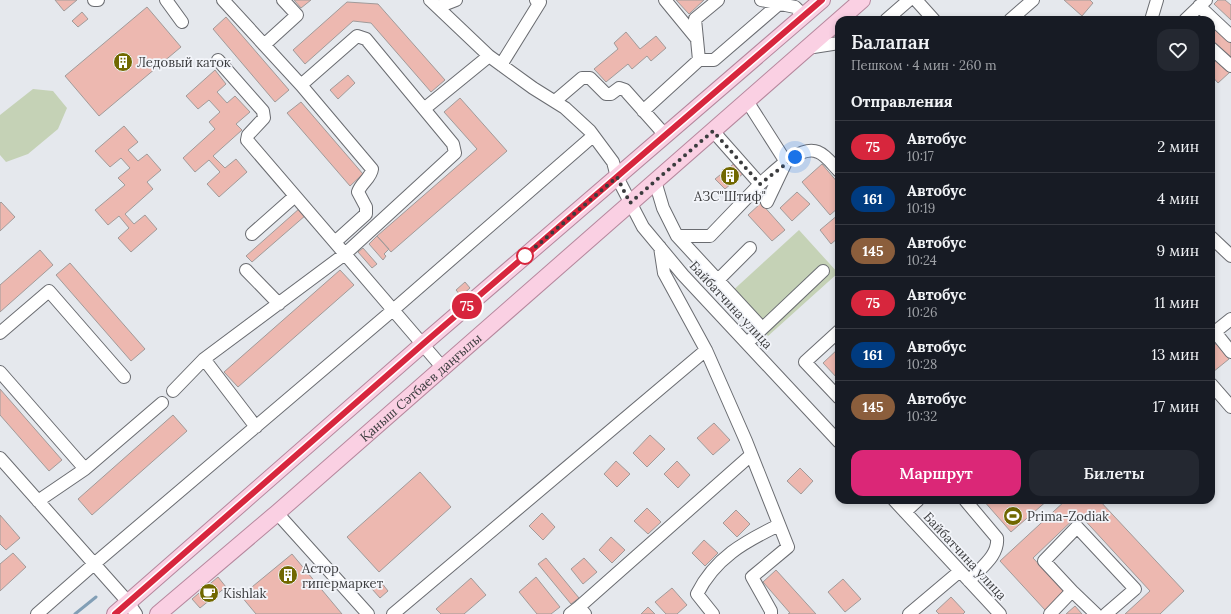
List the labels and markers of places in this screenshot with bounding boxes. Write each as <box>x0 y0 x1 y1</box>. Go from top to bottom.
building icon: Ледовый каток <box>112 51 134 73</box>
place label: Ледовый каток <box>137 54 231 71</box>
building icon: АЗС"Штиф" <box>719 165 741 187</box>
place label: АЗС"Штиф" <box>693 188 766 205</box>
unlabelled marker <box>516 247 534 265</box>
sports icon: Prima-Zodiak <box>1002 505 1024 527</box>
place label: Prima-Zodiak <box>1027 508 1109 525</box>
place label: Астор гипермаркет <box>301 560 384 592</box>
building icon: Астор гипермаркет <box>277 564 299 586</box>
cafe icon: Kishlak <box>198 582 220 604</box>
place label: Kishlak <box>223 585 267 602</box>

